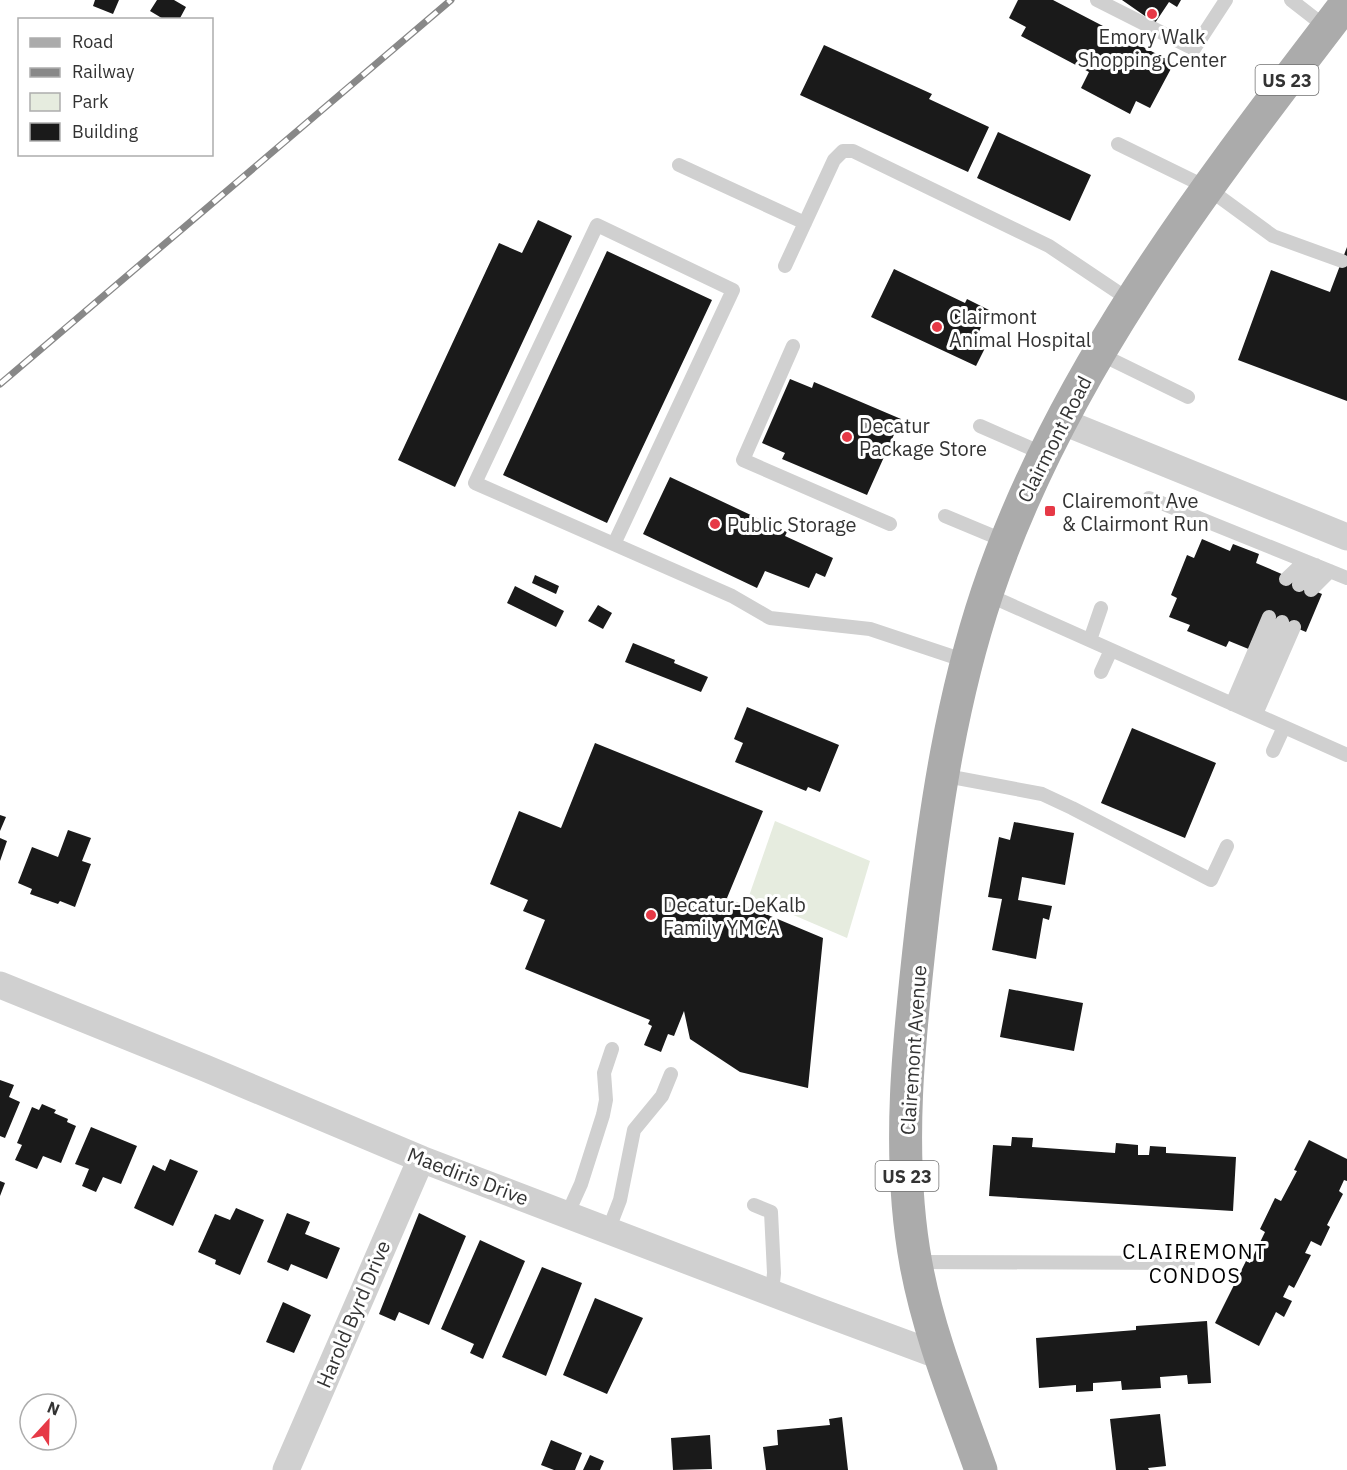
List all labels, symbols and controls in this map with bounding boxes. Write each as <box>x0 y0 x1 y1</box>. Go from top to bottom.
marker: Emory Walk Shopping Center <box>1145 7 1159 21</box>
legend <box>18 18 213 156</box>
place label: Emory Walk Shopping Center <box>1077 23 1227 73</box>
text: Road <box>72 30 113 53</box>
text: Railway <box>72 60 134 83</box>
road number: US 23 <box>1256 65 1318 95</box>
text: Park <box>72 90 109 113</box>
text: Building <box>72 120 139 143</box>
place label: Clairmont Animal Hospital <box>949 303 1091 353</box>
marker: Clairmont Animal Hospital <box>930 320 944 334</box>
street label: Clairmont Road <box>1011 371 1097 507</box>
place label: Decatur Package Store <box>859 412 987 462</box>
marker: Decatur Package Store <box>840 430 854 444</box>
place label: Clairemont Ave & Clairmont Run <box>1062 487 1209 537</box>
marker: Clairemont Ave & Clairmont Run <box>1043 504 1057 518</box>
place label: Public Storage <box>727 511 856 538</box>
marker: Public Storage <box>708 517 722 531</box>
place label: Decatur-DeKalb Family YMCA <box>663 891 806 941</box>
marker: Decatur-DeKalb Family YMCA <box>644 908 658 922</box>
street label: Clairemont Avenue <box>894 964 932 1136</box>
street label: Maediris Drive <box>404 1141 532 1211</box>
road number: US 23 <box>876 1161 938 1191</box>
street label: Harold Byrd Drive <box>310 1236 396 1392</box>
district label: CLAIREMONT CONDOS <box>1122 1237 1268 1289</box>
north arrow <box>18 1392 78 1452</box>
text: N <box>44 1397 63 1420</box>

